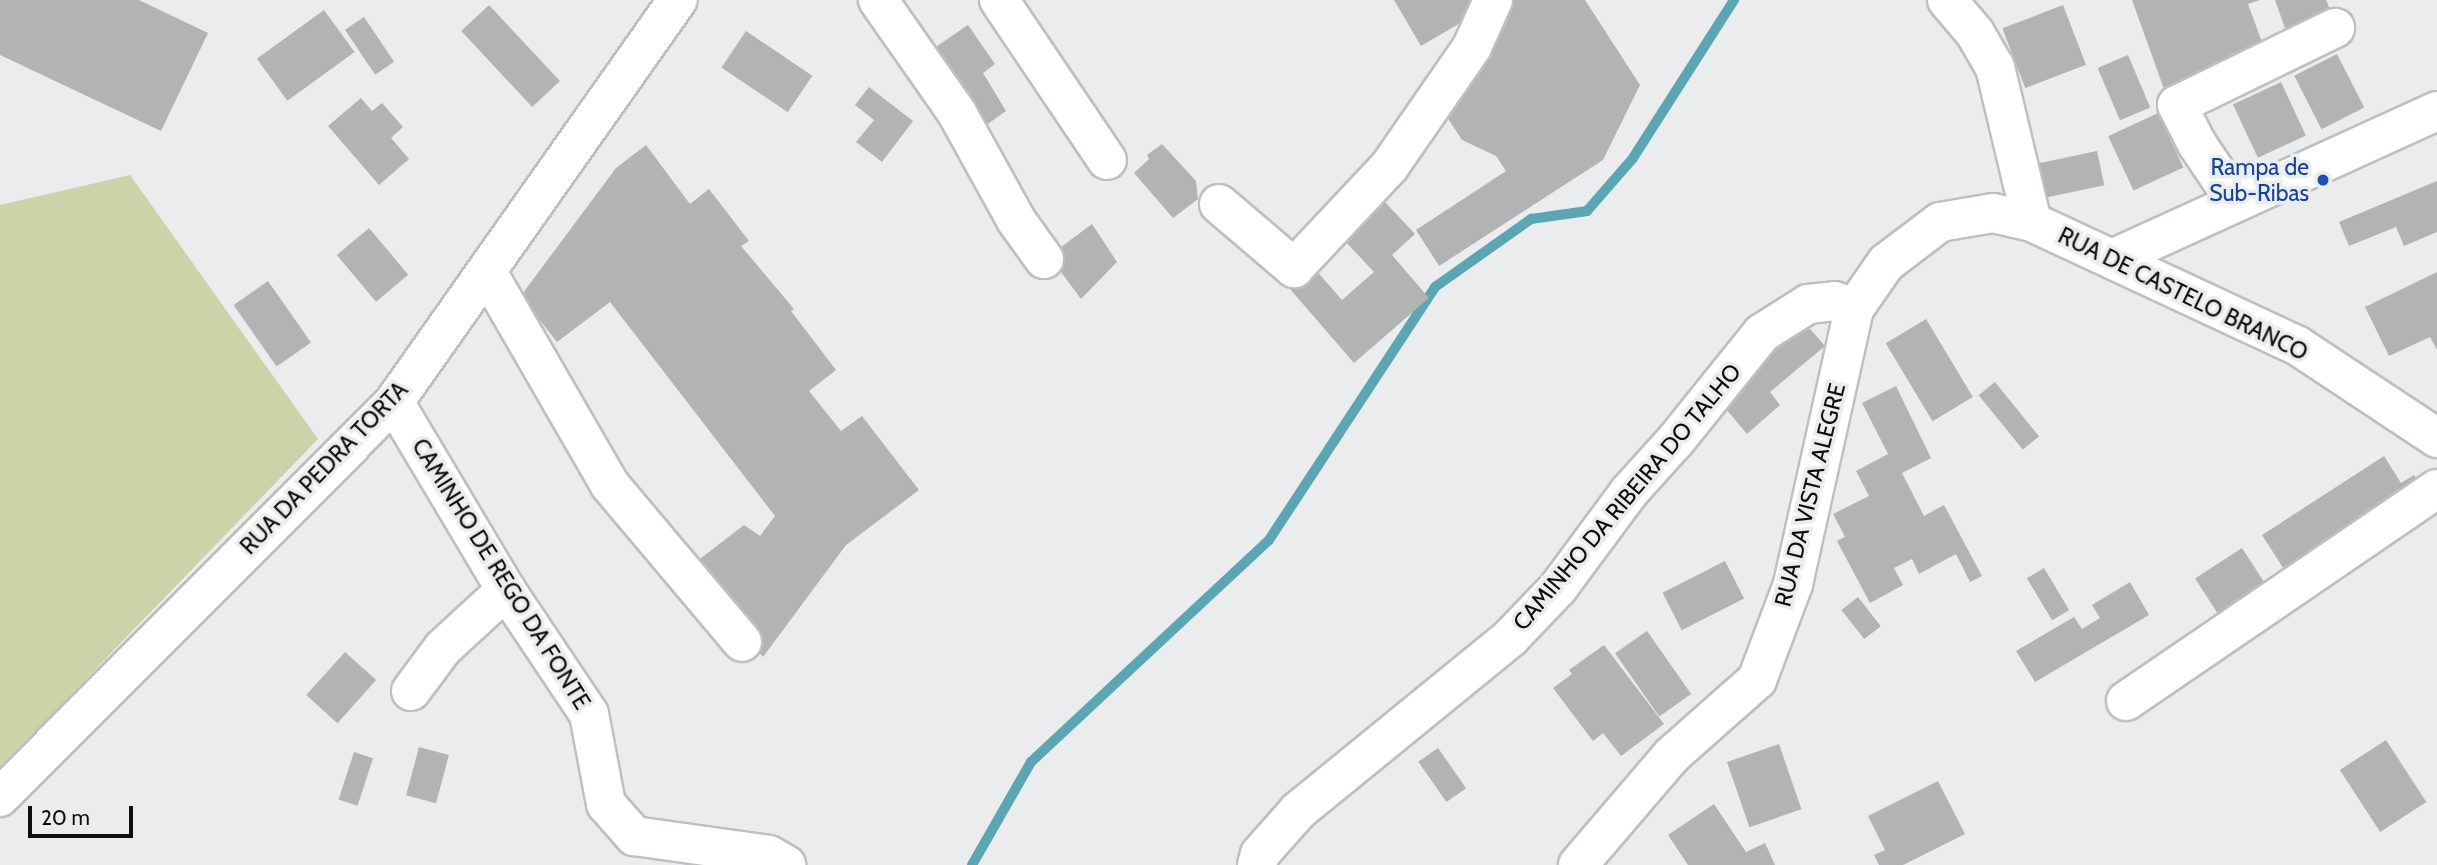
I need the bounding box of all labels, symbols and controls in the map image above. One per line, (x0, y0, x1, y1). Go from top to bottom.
place label: Rampa de Sub-Ribas (2209, 153, 2309, 207)
marker: Rampa de Sub-Ribas (2315, 172, 2331, 188)
street label: RUA DE CASTELO BRANCO (2054, 221, 2312, 367)
street label: CAMINHO DA RIBEIRA DO TALHO (1507, 358, 1747, 636)
street label: RUA DA PEDRA TORTA (234, 376, 414, 560)
street label: RUA DA VISTA ALEGRE (1769, 380, 1851, 610)
street label: CAMINHO DE REGO DA FONTE (406, 434, 596, 714)
scale bar (32, 792, 136, 836)
text: 20 m (41, 805, 90, 830)

